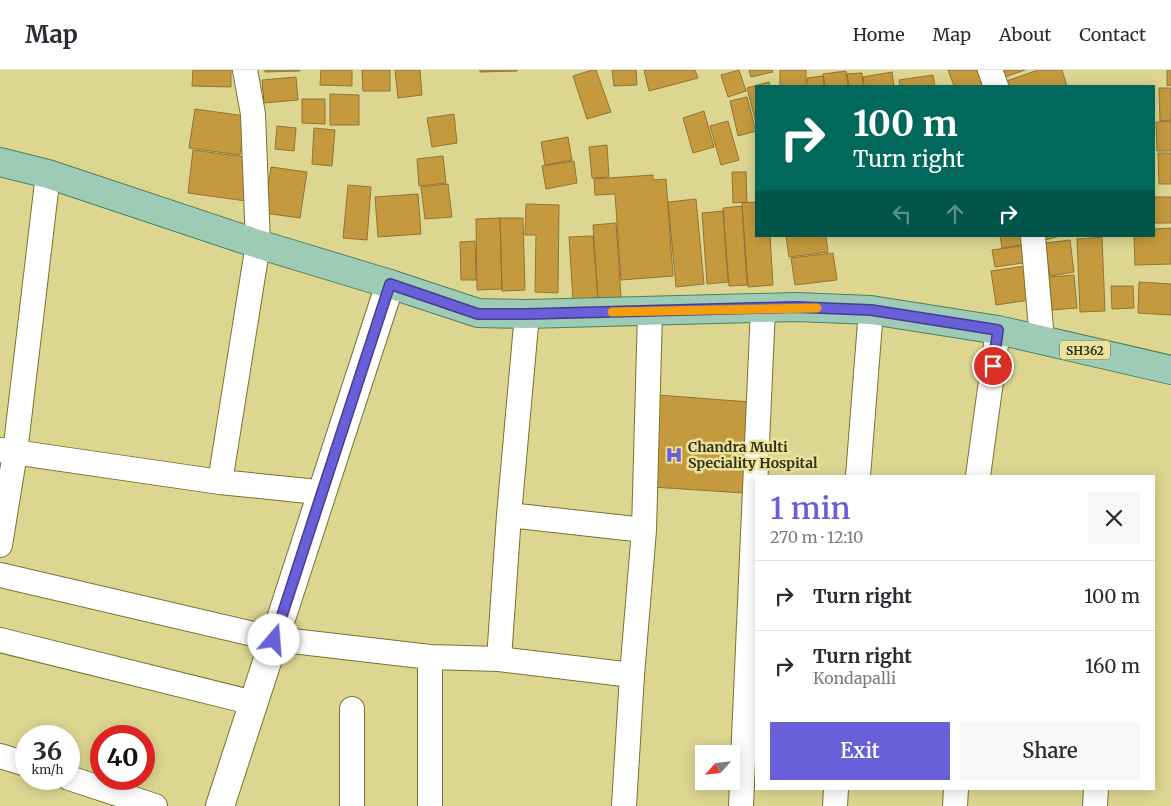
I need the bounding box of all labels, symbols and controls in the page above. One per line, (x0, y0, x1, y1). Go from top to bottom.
text: Map (25, 19, 78, 50)
text: Home (853, 23, 905, 46)
text: Map (933, 23, 971, 46)
text: About (999, 23, 1051, 46)
text: Contact (1079, 23, 1146, 46)
text: 100 m (853, 102, 958, 146)
icon: right (770, 105, 835, 170)
text: Turn right (853, 145, 964, 173)
icon: left (888, 200, 916, 228)
icon: ahead (941, 200, 969, 228)
icon: right (994, 200, 1022, 228)
road number: SH362 (1060, 340, 1110, 360)
pin (972, 345, 1014, 387)
icon: arrive (979, 352, 1007, 380)
place label: Chandra Multi Speciality Hospital (688, 438, 818, 472)
hospital icon: Chandra Multi Speciality Hospital (664, 445, 684, 465)
text: 1 min (770, 489, 851, 527)
button: close (1088, 492, 1140, 544)
text: 270 m · 12:10 (770, 527, 863, 547)
icon: right (770, 582, 798, 610)
text: Turn right (813, 584, 912, 608)
text: 100 m (1084, 584, 1140, 608)
position arrow (247, 613, 299, 665)
text: Turn right (813, 644, 912, 668)
icon: right (770, 652, 798, 680)
text: 160 m (1085, 654, 1140, 678)
text: Kondapalli (813, 668, 896, 688)
button: Exit (770, 722, 950, 780)
button: Share (960, 722, 1140, 780)
speed limit sign: 40 (90, 725, 155, 790)
text: 36 (33, 735, 62, 767)
north arrow (695, 745, 740, 790)
map controls (695, 745, 740, 790)
text: km/h (32, 762, 63, 777)

